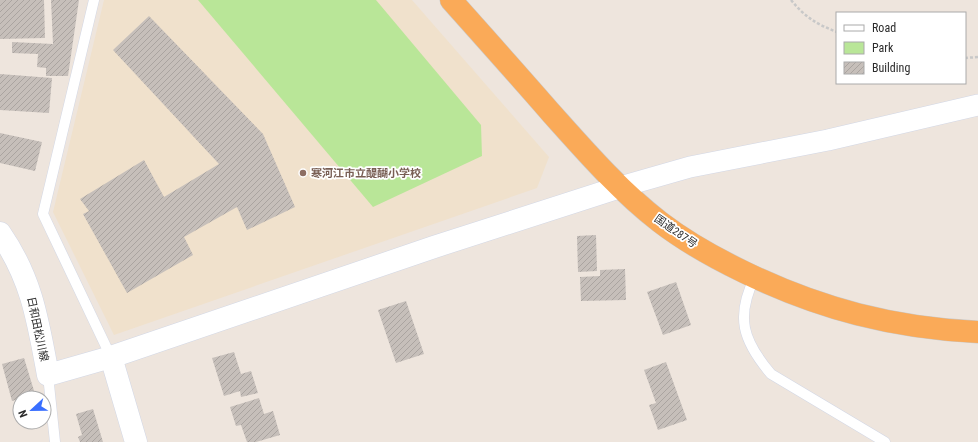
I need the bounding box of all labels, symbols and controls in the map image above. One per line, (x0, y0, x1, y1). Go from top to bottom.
legend (836, 12, 966, 84)
text: Road (872, 21, 896, 35)
text: Park (872, 41, 894, 55)
text: Building (872, 61, 910, 75)
place label: 寒河江市立醍醐小学校 (311, 167, 421, 180)
marker: 寒河江市立醍醐小学校 (298, 168, 308, 178)
street label: 国道287号 (652, 212, 700, 251)
street label: 日和田松川線 (24, 295, 51, 363)
north arrow (12, 390, 52, 430)
text: N (16, 408, 30, 419)

